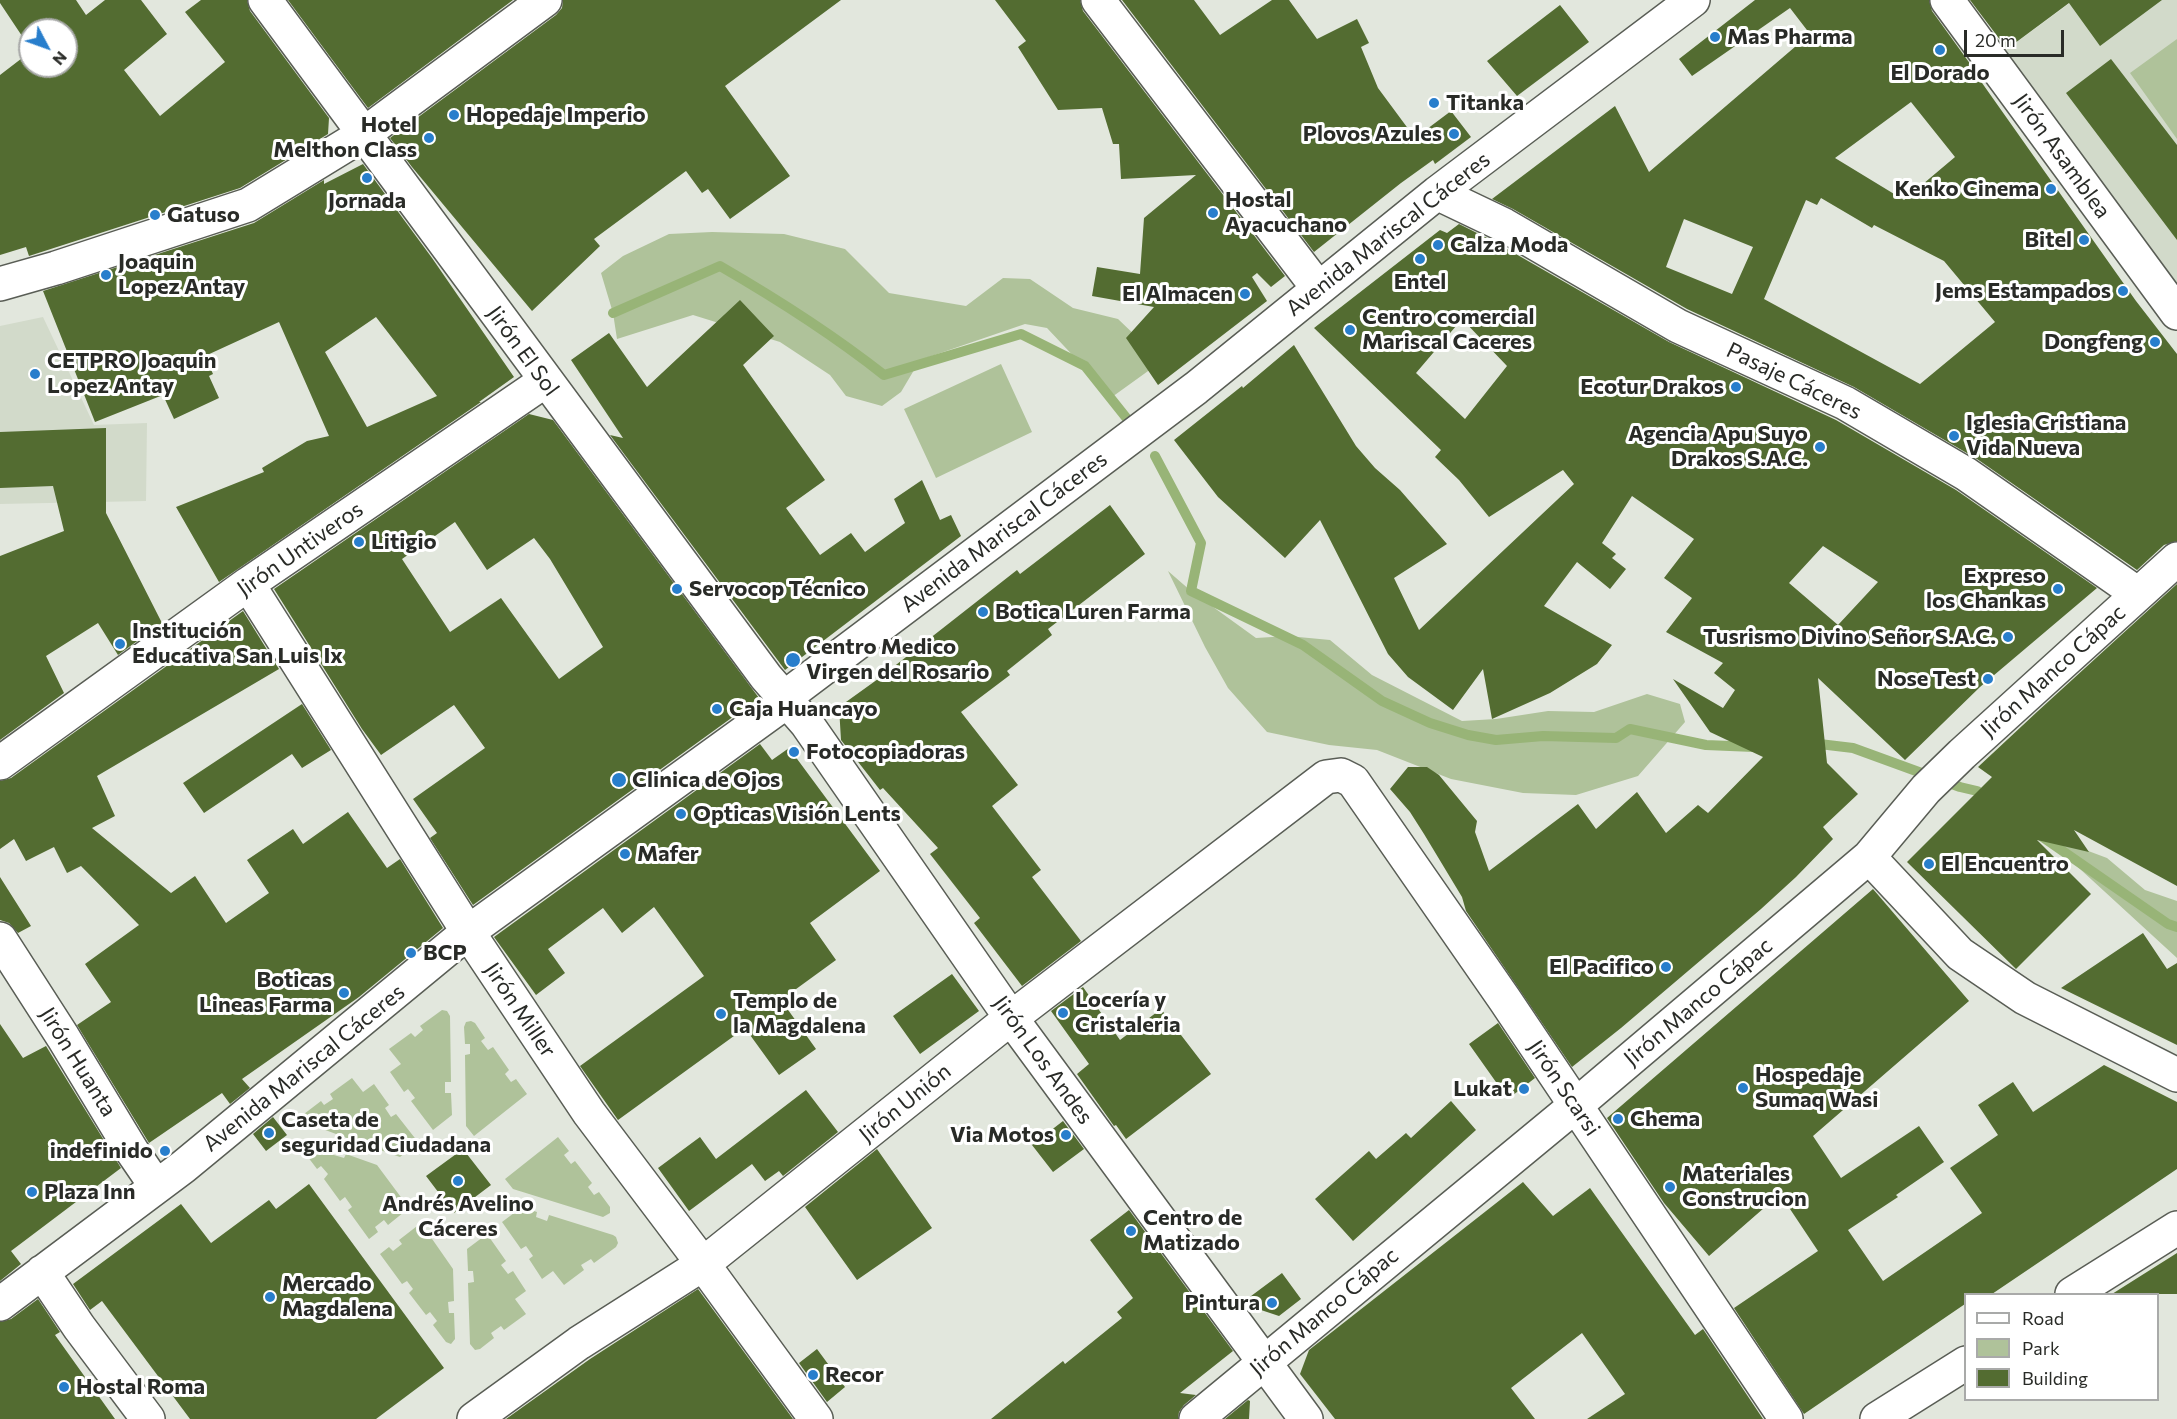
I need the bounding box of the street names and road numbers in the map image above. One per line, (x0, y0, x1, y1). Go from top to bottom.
street label: Jirón Asamblea (2008, 88, 2116, 224)
street label: Avenida Mariscal Cáceres (1281, 146, 1495, 322)
street label: Jirón El Sol (481, 301, 565, 401)
street label: Pasaje Cáceres (1722, 337, 1866, 425)
street label: Avenida Mariscal Cáceres (896, 446, 1112, 618)
street label: Jirón Untiveros (232, 496, 368, 602)
street label: Jirón Manco Cápac (1975, 599, 2131, 743)
street label: Jirón Manco Cápac (1618, 932, 1778, 1072)
street label: Jirón Miller (479, 958, 561, 1062)
street label: Avenida Mariscal Cáceres (198, 979, 410, 1157)
street label: Jirón Los Andes (988, 991, 1098, 1129)
street label: Jirón Huanta (34, 1002, 122, 1122)
street label: Jirón Scarsi (1522, 1035, 1606, 1141)
street label: Jirón Unión (854, 1058, 956, 1148)
street label: Jirón Manco Cápac (1244, 1242, 1404, 1382)

